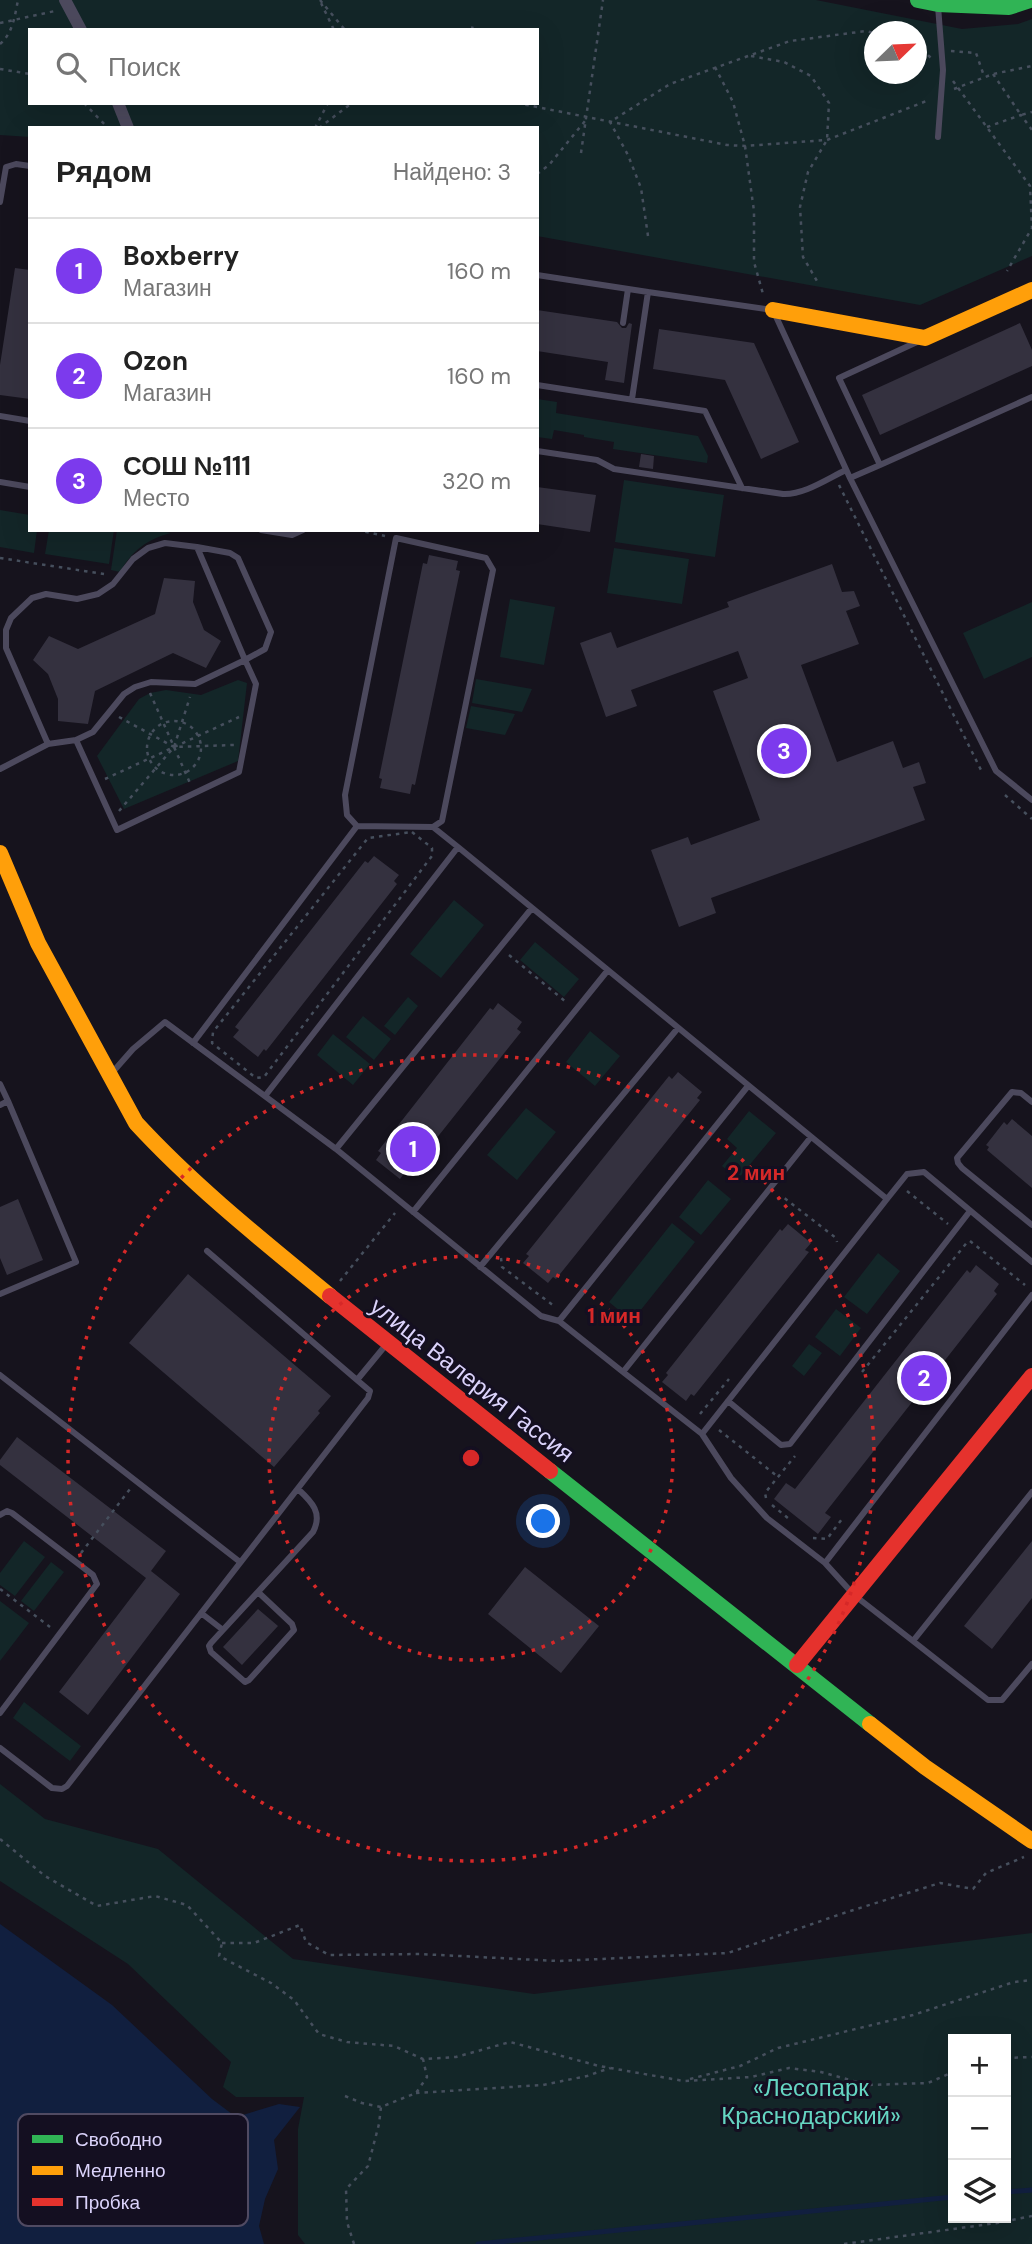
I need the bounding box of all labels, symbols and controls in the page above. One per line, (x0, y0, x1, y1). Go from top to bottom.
north arrow (864, 21, 927, 84)
search box (28, 28, 539, 105)
icon: search (52, 48, 90, 86)
text: Поиск (108, 50, 180, 84)
text: Рядом (56, 152, 152, 191)
text: Найдено: 3 (393, 157, 511, 187)
text: Boxberry (123, 239, 239, 273)
text: 1 (75, 256, 83, 286)
text: 160 m (447, 256, 511, 286)
text: Магазин (123, 273, 212, 303)
text: Ozon (123, 344, 188, 378)
text: 2 (72, 361, 86, 391)
text: 160 m (447, 361, 511, 391)
text: Магазин (123, 378, 212, 408)
text: СОШ №111 (123, 449, 251, 483)
text: 3 (72, 466, 86, 496)
text: 320 m (442, 466, 511, 496)
text: Место (123, 483, 190, 513)
pin: 3 (761, 725, 807, 777)
pin: 1 (390, 1123, 436, 1175)
text: 2 мин (727, 1159, 785, 1187)
street label: улица Валерия Гассия (364, 1290, 581, 1469)
text: 1 мин (587, 1302, 641, 1330)
pin: 2 (901, 1352, 947, 1404)
centre of rings (459, 1446, 483, 1470)
your location (526, 1504, 560, 1538)
map controls (948, 2034, 1011, 2223)
button: + (948, 2034, 1011, 2097)
park label: «Лесопарк Краснодарский» (721, 2072, 901, 2131)
button: − (948, 2097, 1011, 2160)
legend (18, 2114, 248, 2226)
text: Свободно (75, 2127, 162, 2152)
text: Медленно (75, 2158, 165, 2183)
button: layers (948, 2160, 1011, 2223)
text: Пробка (75, 2190, 140, 2215)

